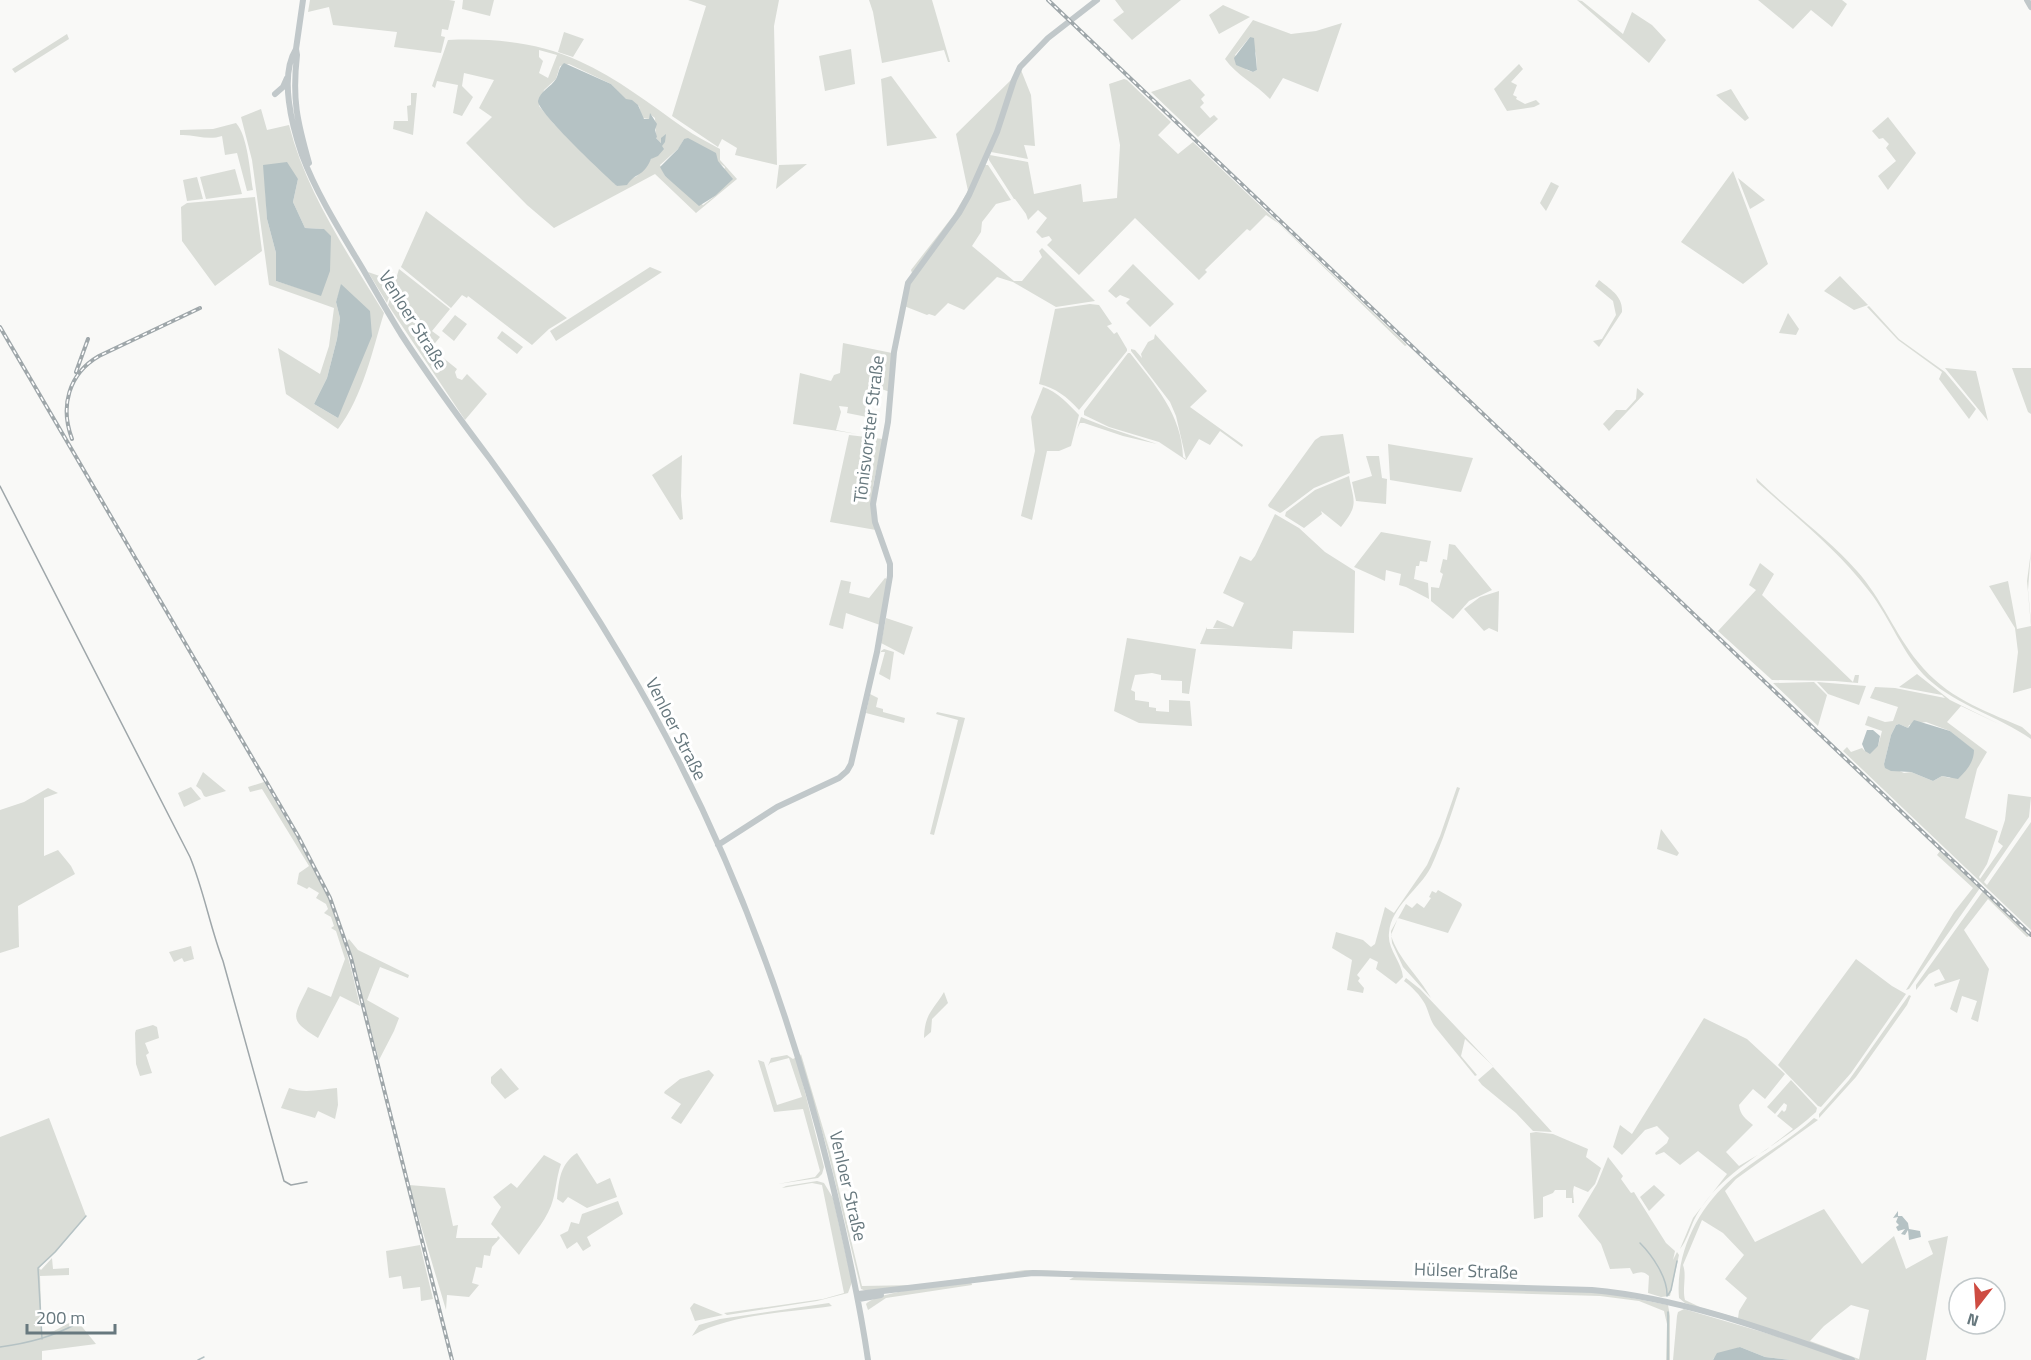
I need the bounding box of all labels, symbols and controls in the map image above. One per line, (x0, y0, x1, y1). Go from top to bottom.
street label: Venloer Straße (372, 265, 455, 374)
street label: Tönisvorster Straße (846, 354, 891, 504)
street label: Venloer Straße (639, 673, 714, 785)
street label: Venloer Straße (823, 1128, 874, 1244)
street label: Hülser Straße (1414, 1255, 1519, 1286)
north arrow (1947, 1276, 2007, 1336)
scale bar (27, 1297, 116, 1335)
text: 200 m (36, 1304, 85, 1331)
text: N (1964, 1307, 1981, 1333)

